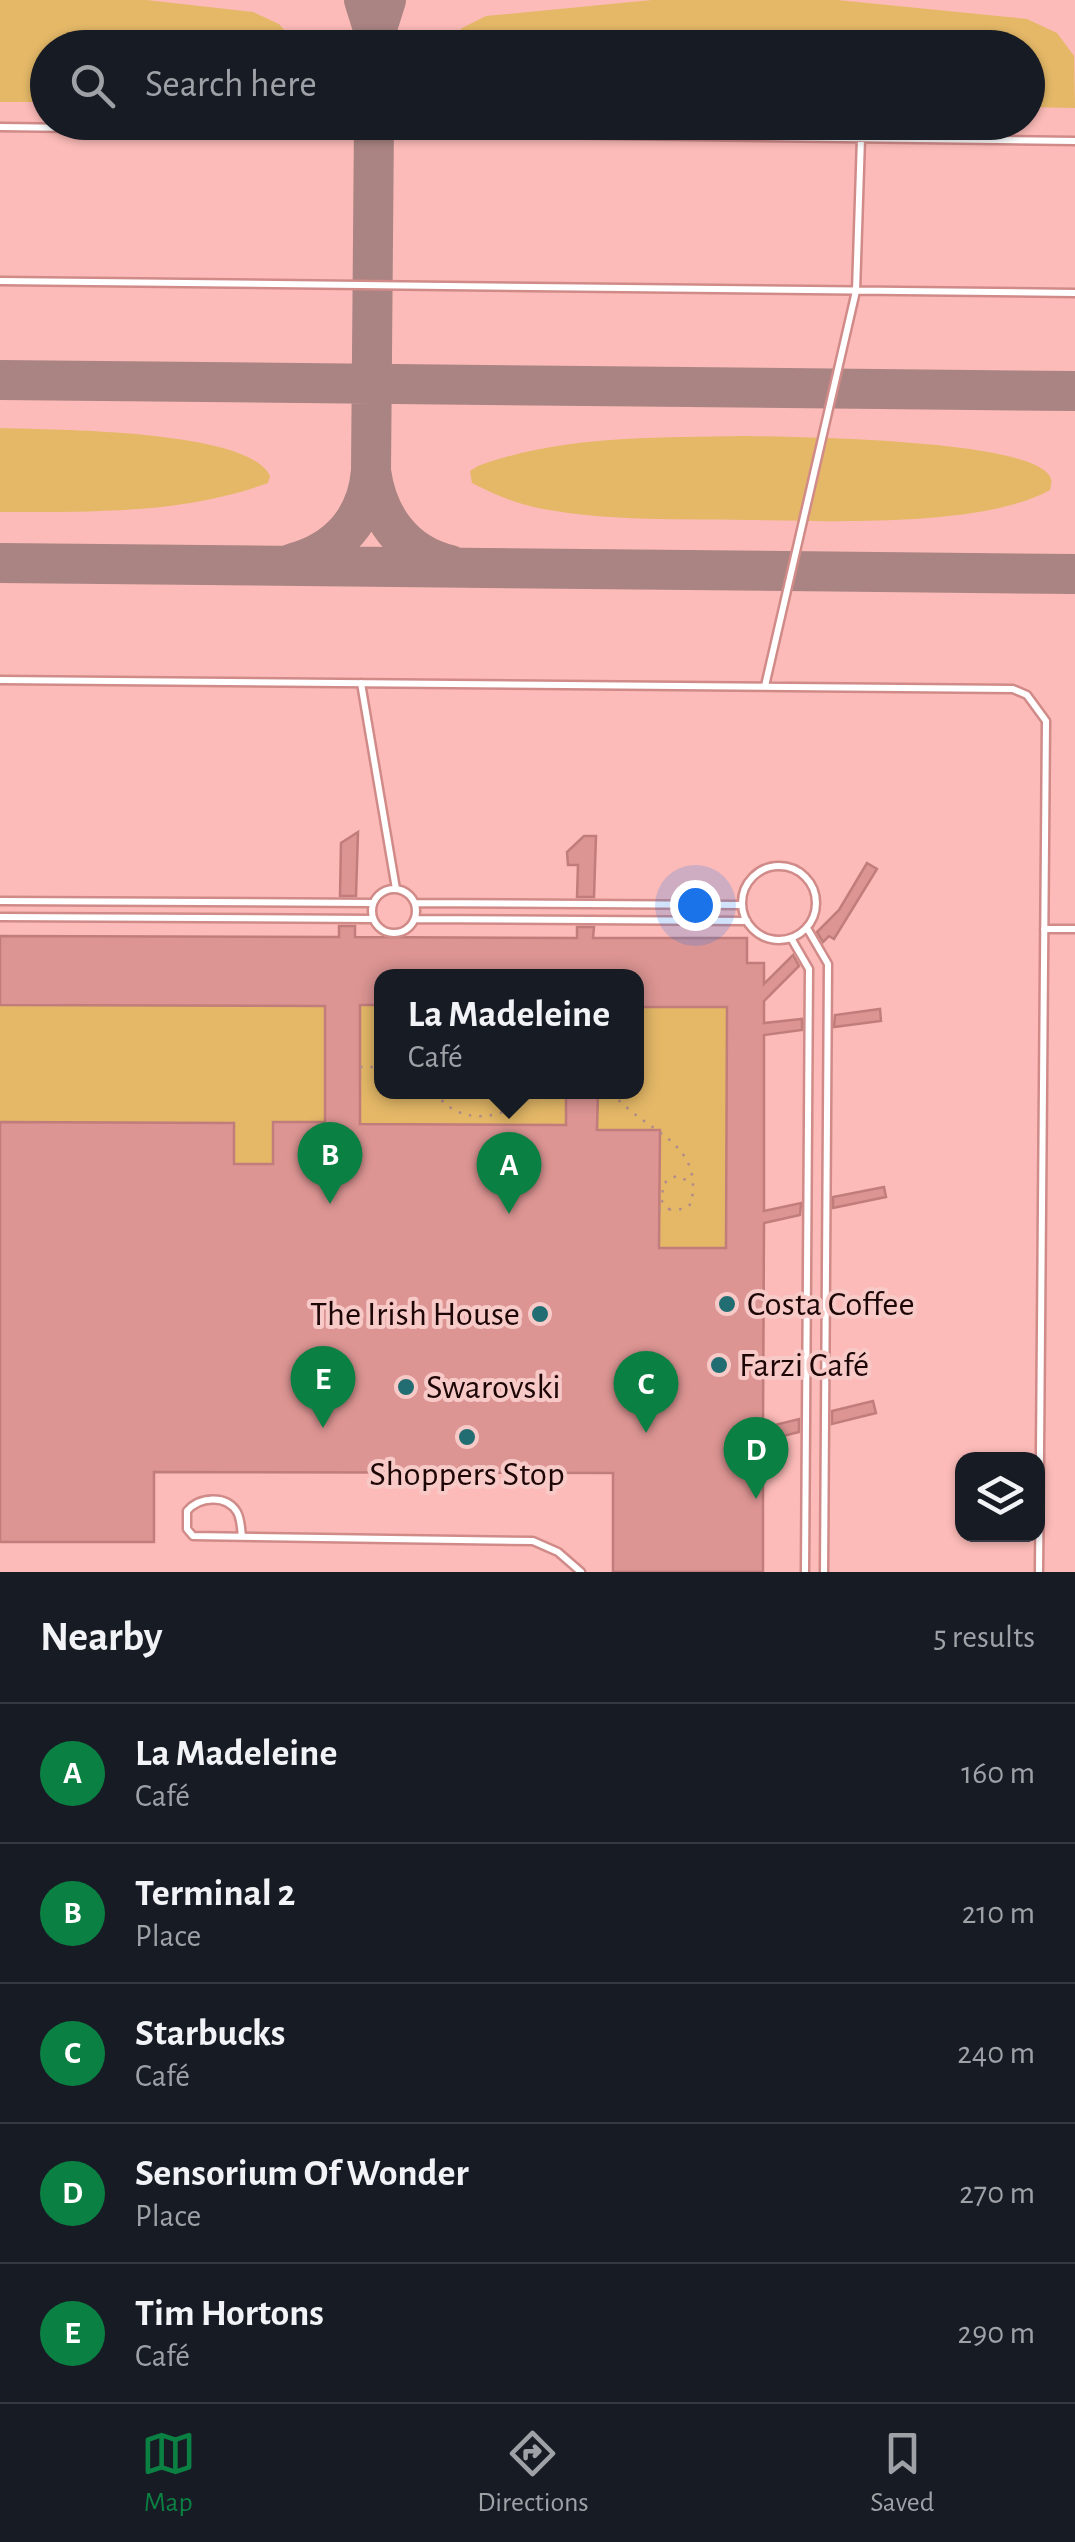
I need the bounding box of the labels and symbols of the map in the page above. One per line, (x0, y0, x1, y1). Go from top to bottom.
your location (670, 880, 721, 931)
pin: B (298, 1122, 362, 1204)
pin: A (476, 1132, 542, 1214)
place label: Costa Coffee (747, 1287, 915, 1322)
marker: Costa Coffee (716, 1293, 738, 1315)
place label: The Irish House (310, 1297, 520, 1332)
marker: The Irish House (529, 1303, 551, 1325)
pin: E (290, 1346, 356, 1428)
place label: Farzi Café (739, 1348, 869, 1383)
pin: C (614, 1350, 678, 1433)
marker: Farzi Café (708, 1354, 730, 1376)
place label: Swarovski (426, 1370, 561, 1405)
marker: Swarovski (395, 1376, 417, 1398)
pin: D (724, 1416, 788, 1499)
marker: Shoppers Stop (456, 1426, 478, 1448)
place label: Shoppers Stop (369, 1457, 565, 1492)

